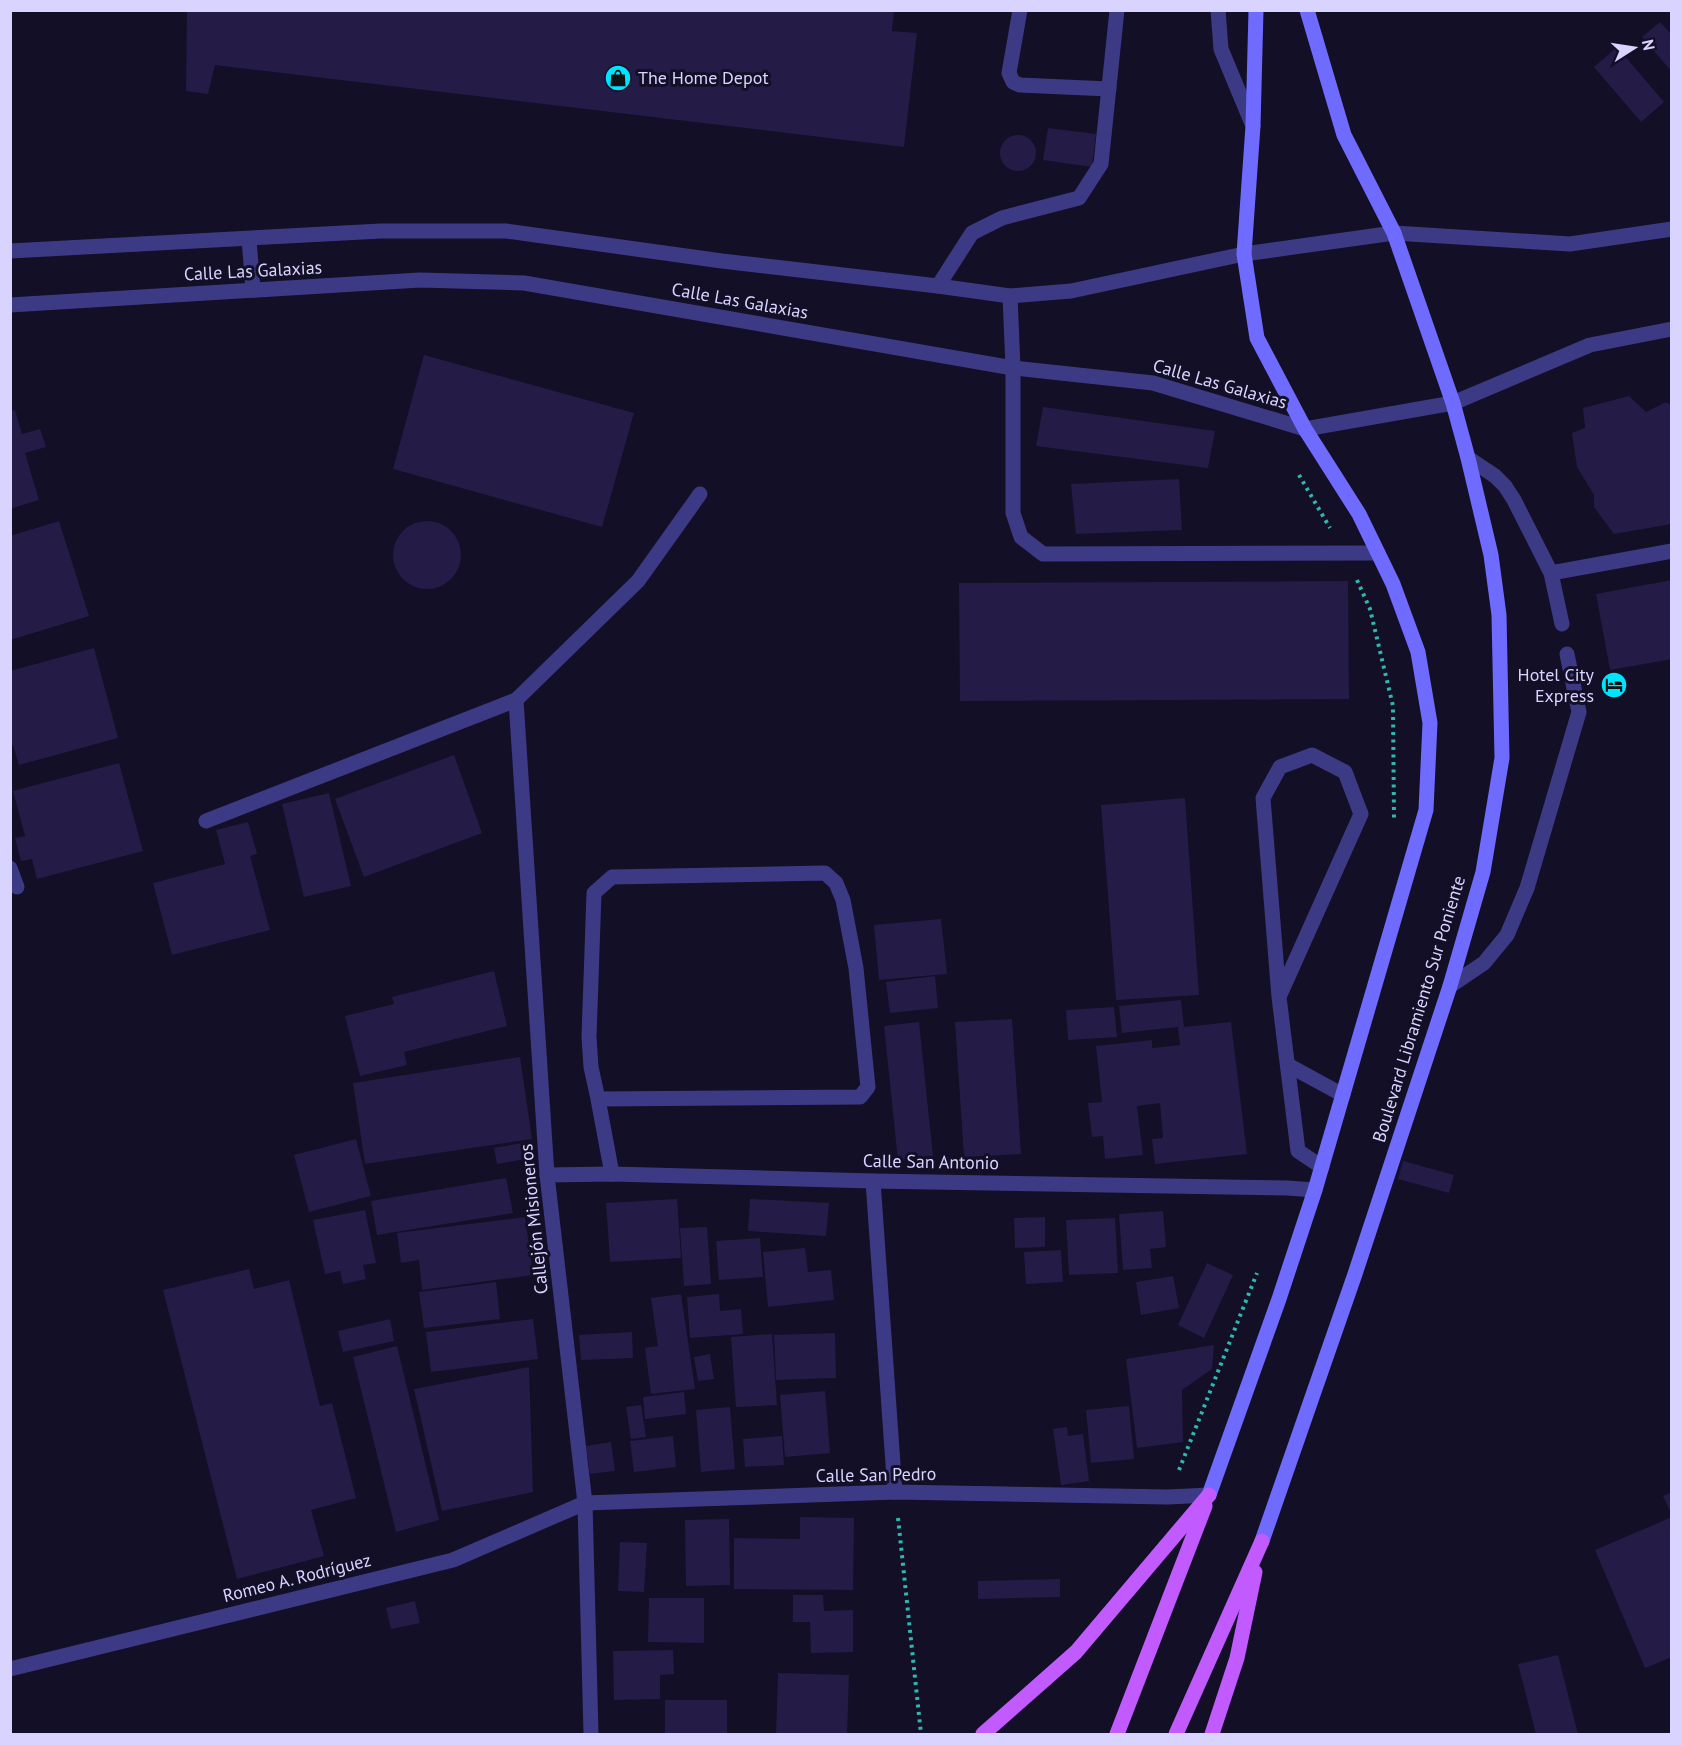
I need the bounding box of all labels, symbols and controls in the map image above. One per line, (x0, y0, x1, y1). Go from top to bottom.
north arrow (1604, 18, 1664, 78)
text: N (1638, 38, 1660, 52)
shop icon: The Home Depot (603, 63, 633, 93)
place label: The Home Depot (638, 66, 769, 89)
street label: Calle Las Galaxias (183, 255, 323, 286)
street label: Calle Las Galaxias (670, 277, 810, 324)
street label: Calle Las Galaxias (1150, 353, 1290, 414)
place label: Hotel City Express (1518, 663, 1595, 707)
hotel icon: Hotel City Express (1599, 670, 1629, 700)
street label: Boulevard Libramiento Sur Poniente (1367, 873, 1470, 1145)
street label: Callejón Misioneros (514, 1143, 553, 1295)
street label: Calle San Antonio (863, 1149, 999, 1174)
street label: Calle San Pedro (816, 1462, 936, 1487)
street label: Romeo A. Rodríguez (221, 1548, 373, 1607)

